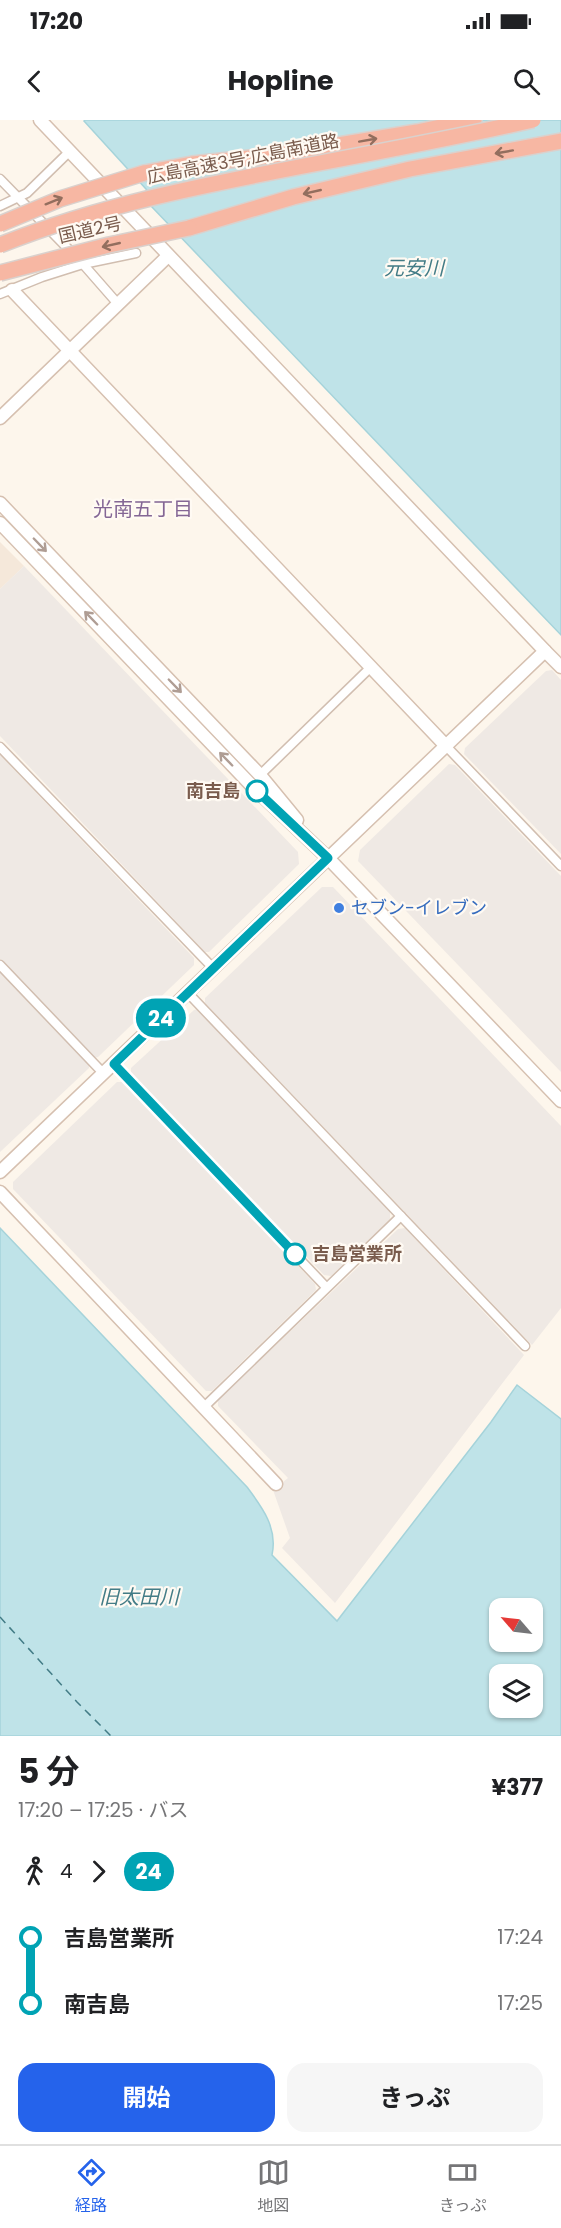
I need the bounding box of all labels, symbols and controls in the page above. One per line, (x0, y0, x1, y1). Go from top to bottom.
text: 17:20 (30, 6, 83, 37)
text: Hopline (227, 62, 334, 99)
icon: back (18, 65, 51, 98)
icon: search (510, 65, 543, 98)
street label: 広島高速3号;広島南道路 (145, 128, 341, 189)
one-way arrow (358, 135, 378, 146)
one-way arrow (494, 147, 514, 158)
one-way arrow (303, 187, 322, 199)
one-way arrow (44, 195, 63, 206)
street label: 国道2号 (56, 210, 124, 249)
one-way arrow (102, 240, 121, 251)
water label: 元安川 (384, 254, 446, 282)
district label: 光南五丁目 (93, 495, 193, 523)
one-way arrow (33, 538, 48, 553)
one-way arrow (83, 610, 98, 625)
one-way arrow (168, 679, 182, 694)
one-way arrow (218, 751, 233, 766)
place label: 南吉島 (186, 778, 240, 803)
marker: 南吉島 (246, 780, 268, 802)
place label: セブン-イレブン (351, 895, 487, 920)
marker: セブン-イレブン (332, 901, 346, 915)
line badge: 24 (134, 998, 188, 1038)
text: 24 (148, 1004, 174, 1033)
place label: 吉島営業所 (312, 1241, 402, 1266)
marker: 吉島営業所 (284, 1243, 306, 1265)
water label: 旧太田川 (99, 1583, 181, 1611)
north arrow (489, 1598, 543, 1652)
map controls (489, 1598, 543, 1718)
button: layers (489, 1664, 543, 1718)
text: 5 分 (18, 1748, 79, 1795)
text: ¥377 (491, 1772, 543, 1803)
text: 17:20 – 17:25 · バス (18, 1796, 188, 1824)
icon: walk (18, 1855, 51, 1888)
icon: forward (82, 1855, 115, 1888)
text: 4 (60, 1857, 73, 1885)
text: 24 (136, 1857, 162, 1886)
text: 吉島営業所 (64, 1923, 174, 1954)
text: 17:24 (497, 1923, 543, 1951)
text: 南吉島 (64, 1989, 130, 2020)
text: 17:25 (497, 1989, 543, 2017)
button: 開始 (18, 2063, 275, 2132)
button: きっぷ (287, 2063, 543, 2132)
tab: 経路 (75, 2156, 108, 2218)
tab: 地図 (257, 2156, 290, 2218)
tab: きっぷ (439, 2156, 486, 2218)

